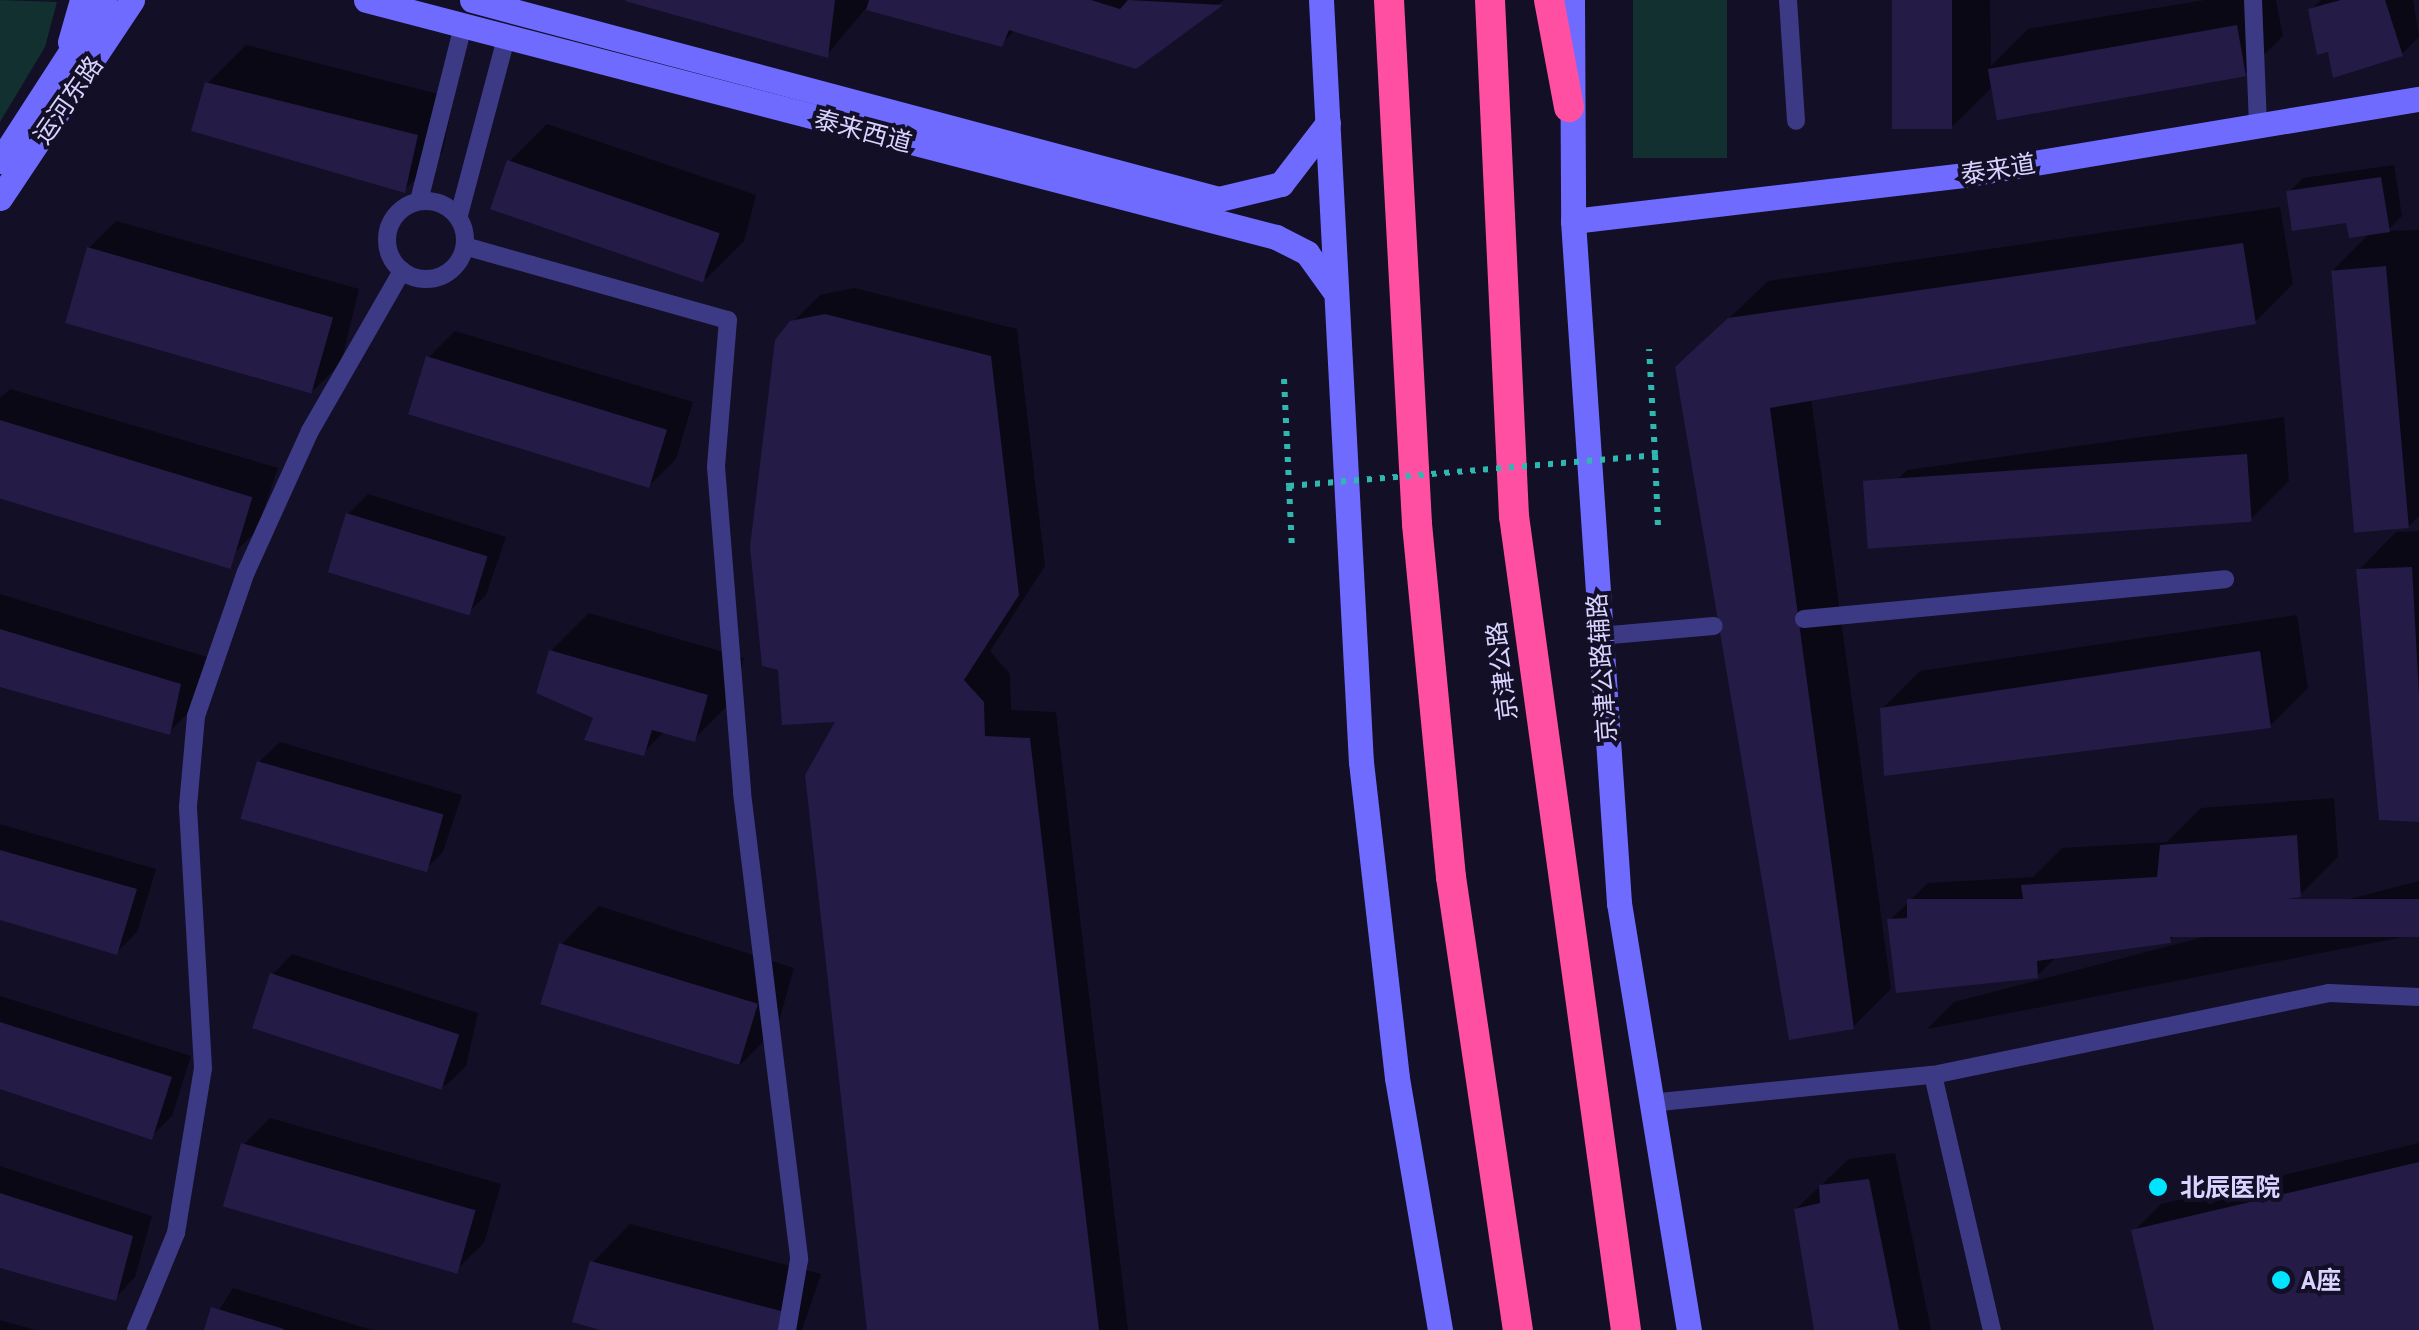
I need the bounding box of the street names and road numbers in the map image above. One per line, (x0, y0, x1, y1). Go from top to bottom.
street label: 运河东路 (27, 50, 109, 150)
street label: 泰来西道 (811, 104, 915, 158)
street label: 泰来道 (1959, 148, 2037, 190)
street label: 京津公路辅路 (1582, 592, 1622, 744)
street label: 京津公路 (1481, 620, 1523, 722)

